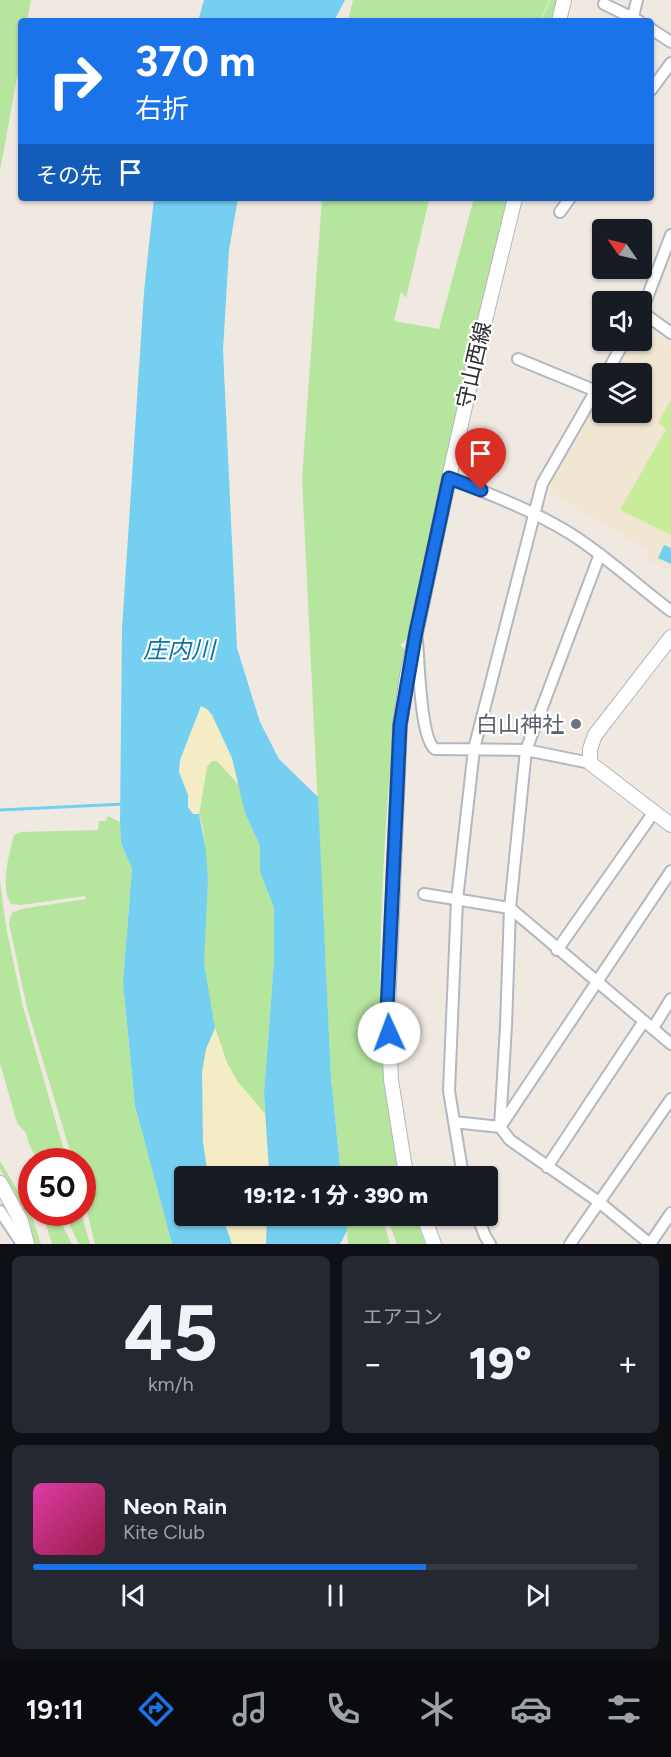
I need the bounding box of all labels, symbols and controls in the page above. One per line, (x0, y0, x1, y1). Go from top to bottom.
text: 370 m (135, 36, 256, 87)
icon: right (36, 42, 114, 120)
text: 右折 (135, 92, 189, 125)
icon: arrive (114, 156, 147, 189)
text: その先 (36, 162, 102, 189)
north arrow (592, 219, 652, 279)
map controls (592, 219, 652, 423)
button: sound (592, 291, 652, 351)
street label: 守山西線 (451, 319, 497, 411)
button: layers (592, 363, 652, 423)
pin (455, 428, 506, 490)
icon: arrive (464, 437, 497, 470)
water label: 庄内川 (143, 635, 218, 664)
place label: 白山神社 (476, 711, 564, 738)
marker: 白山神社 (569, 717, 583, 731)
position arrow (357, 1001, 421, 1065)
speed limit sign: 50 (18, 1148, 96, 1226)
text: 19:12 · 1 分 · 390 m (244, 1182, 428, 1209)
text: 45 (123, 1286, 218, 1380)
text: エアコン (363, 1305, 443, 1329)
text: 19° (469, 1336, 532, 1390)
text: − (363, 1344, 383, 1383)
text: + (617, 1344, 638, 1383)
text: km/h (148, 1372, 194, 1396)
text: Neon Rain (123, 1493, 227, 1520)
text: Kite Club (123, 1520, 205, 1544)
icon: previous (117, 1579, 150, 1612)
icon: pause (319, 1579, 352, 1612)
icon: next (521, 1579, 554, 1612)
icon: directions (135, 1688, 177, 1730)
icon: music (229, 1688, 271, 1730)
icon: phone (322, 1688, 364, 1730)
icon: climate (416, 1688, 458, 1730)
icon: car (510, 1688, 552, 1730)
icon: filters (603, 1688, 645, 1730)
text: 19:11 (26, 1693, 84, 1726)

